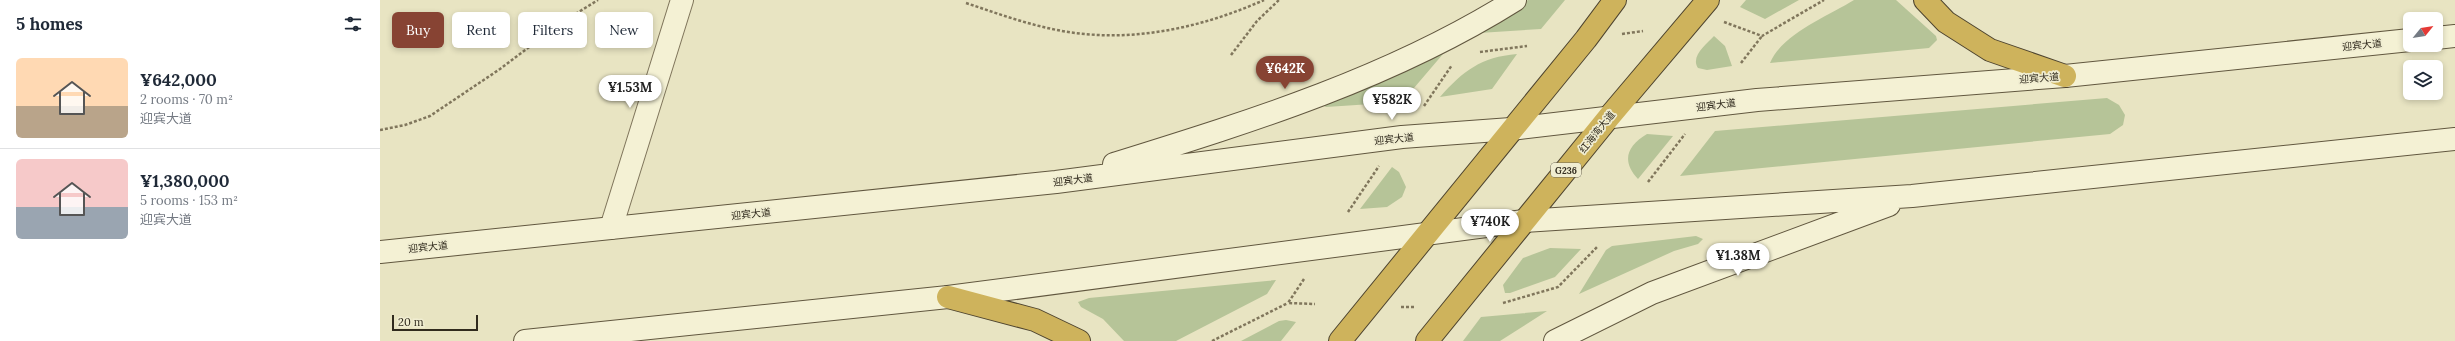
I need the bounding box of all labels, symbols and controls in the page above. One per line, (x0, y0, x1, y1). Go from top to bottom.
chip: Buy (392, 12, 444, 48)
chip: Rent (452, 12, 510, 48)
chip: Filters (518, 12, 587, 48)
chip: New (595, 12, 653, 48)
north arrow (2403, 12, 2443, 52)
map controls (2403, 12, 2443, 100)
text: 5 homes (16, 13, 83, 35)
icon: filters (342, 13, 364, 35)
street label: 迎宾大道 (2341, 36, 2383, 54)
pin: ¥642K (1257, 56, 1313, 90)
text: ¥642K (1265, 60, 1305, 77)
button: layers (2403, 60, 2443, 100)
text: ¥642,000 (140, 69, 217, 91)
street label: 迎宾大道 (2019, 70, 2059, 86)
icon: home (48, 74, 96, 122)
pin: ¥1.53M (597, 75, 663, 109)
text: ¥1.53M (608, 79, 652, 96)
pin: ¥582K (1364, 87, 1420, 121)
text: 2 rooms · 70 m² (140, 91, 233, 108)
text: ¥582K (1372, 91, 1412, 108)
street label: 迎宾大道 (1695, 96, 1737, 114)
street label: 红海湾大道 (1576, 108, 1618, 156)
text: 迎宾大道 (140, 110, 192, 127)
street label: 迎宾大道 (1373, 130, 1415, 148)
road number: G236 (1551, 163, 1581, 177)
text: ¥1,380,000 (140, 170, 230, 192)
street label: 迎宾大道 (1052, 171, 1094, 189)
icon: home (48, 175, 96, 223)
text: 5 rooms · 153 m² (140, 192, 238, 209)
street label: 迎宾大道 (730, 205, 772, 223)
pin: ¥740K (1462, 209, 1518, 243)
text: 迎宾大道 (140, 211, 192, 228)
text: ¥740K (1470, 213, 1510, 230)
street label: 迎宾大道 (407, 238, 449, 256)
pin: ¥1.38M (1705, 243, 1771, 277)
text: ¥1.38M (1715, 247, 1761, 264)
scale bar (392, 313, 478, 332)
text: 20 m (398, 315, 423, 329)

